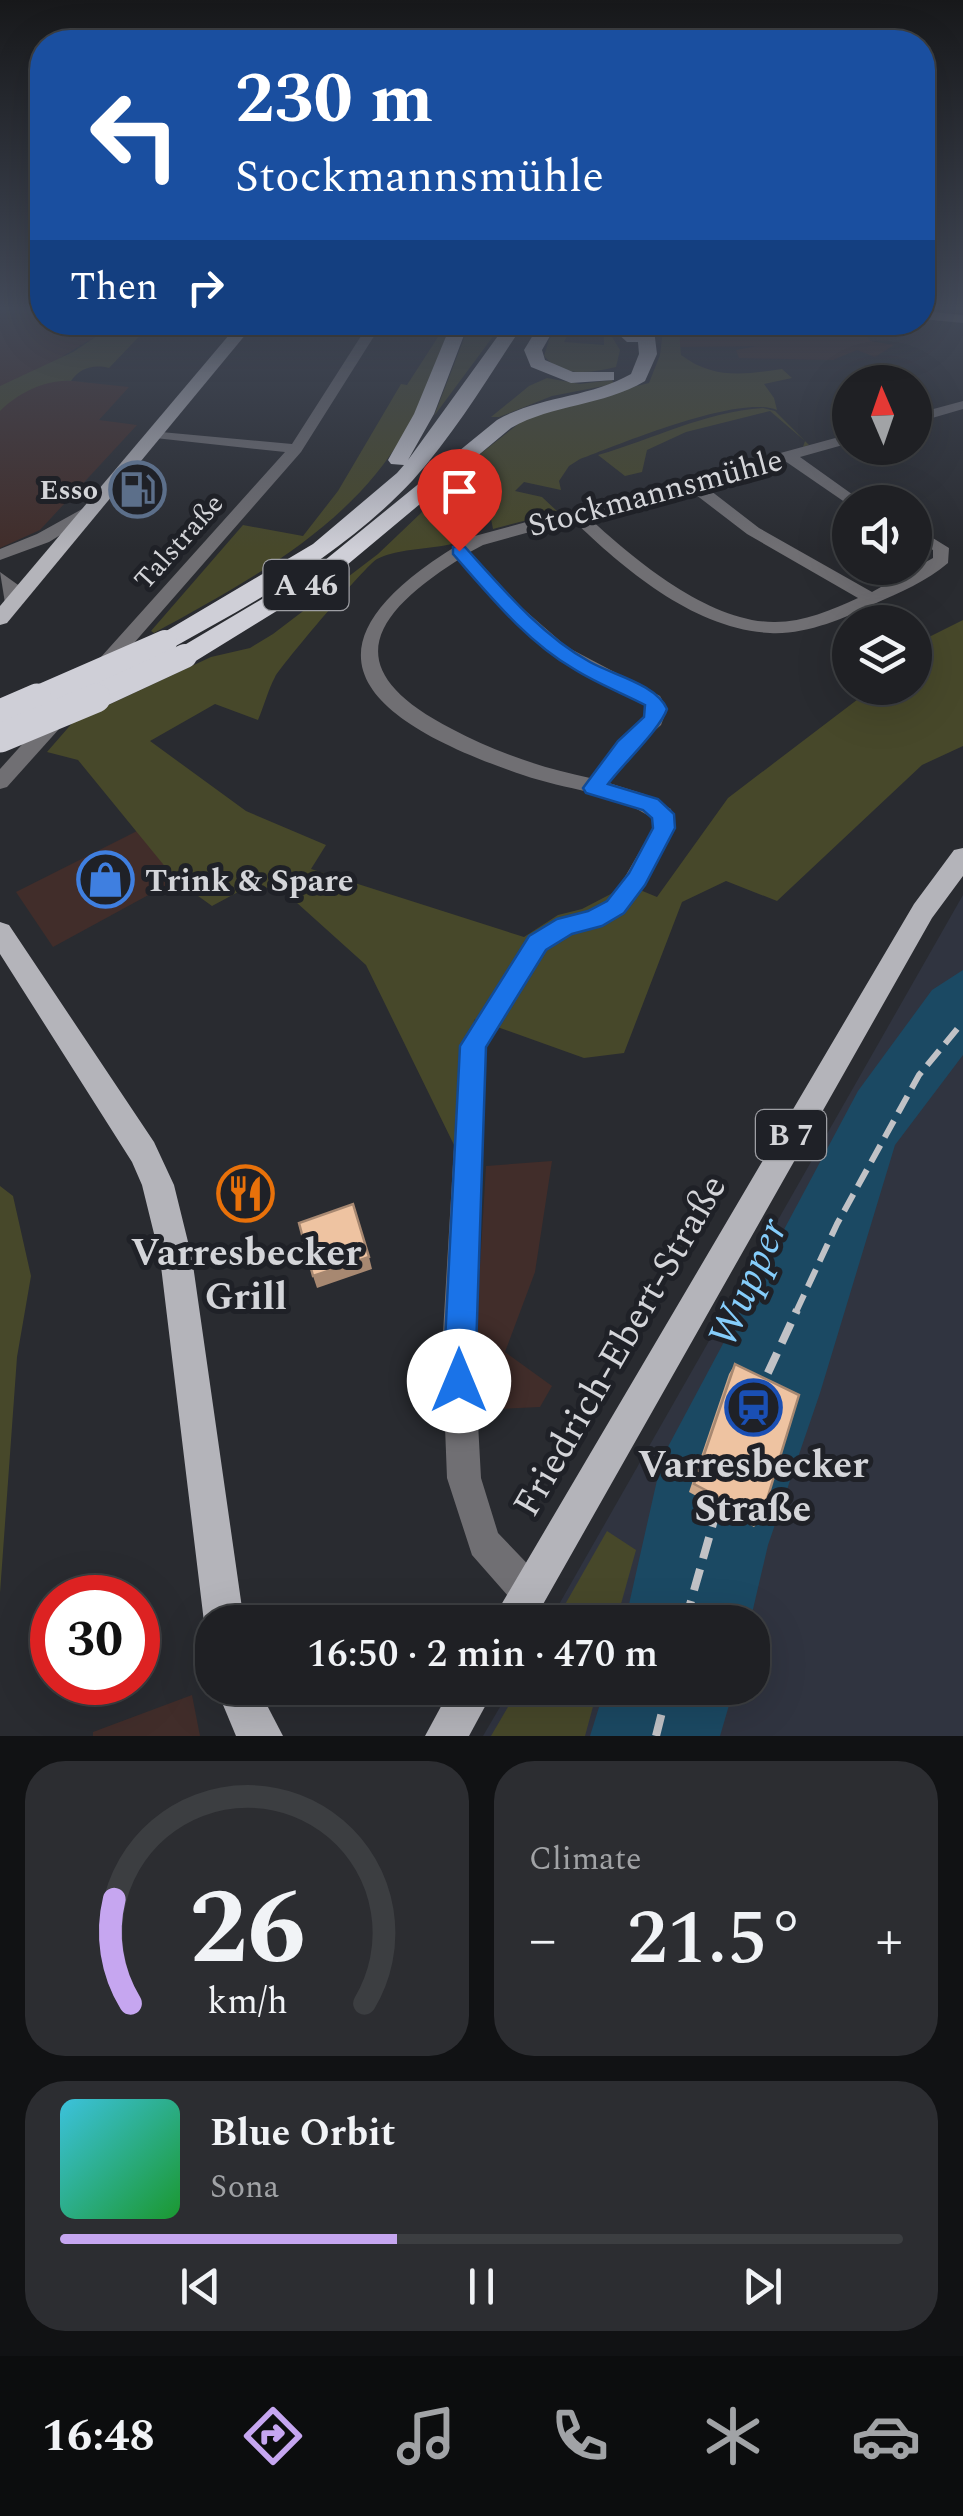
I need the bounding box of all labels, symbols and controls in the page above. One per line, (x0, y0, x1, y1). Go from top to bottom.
text: 230 m (235, 47, 433, 153)
icon: left (70, 70, 200, 200)
text: Stockmannsmühle (235, 143, 604, 212)
text: Then (70, 259, 158, 317)
icon: right (178, 260, 233, 315)
north arrow (832, 365, 932, 465)
map controls (832, 365, 932, 705)
street label: Stockmannsmühle (522, 436, 788, 551)
pin (417, 449, 502, 552)
fuel station icon: Esso (107, 459, 167, 519)
icon: arrive (432, 464, 487, 519)
place label: Esso (39, 469, 98, 512)
street label: Talstraße (124, 484, 234, 600)
button: sound (832, 485, 932, 585)
road number: A 46 (264, 560, 348, 610)
button: layers (832, 605, 932, 705)
shop icon: Trink & Spare (76, 850, 136, 910)
place label: Trink & Spare (145, 857, 354, 906)
road number: B 7 (756, 1110, 826, 1160)
restaurant icon: Varresbecker Grill (216, 1164, 276, 1224)
street label: Friedrich-Ebert-Straße (499, 1164, 743, 1528)
water label: Wupper (692, 1208, 805, 1358)
place label: Varresbecker Grill (131, 1225, 362, 1327)
position arrow (407, 1329, 511, 1433)
station icon: Varresbecker Straße (723, 1377, 783, 1437)
place label: Varresbecker Straße (638, 1437, 869, 1539)
speed limit sign: 30 (30, 1575, 160, 1705)
text: 16:50 · 2 min · 470 m (307, 1626, 658, 1684)
text: Climate (529, 1835, 641, 1884)
text: 26 (189, 1851, 305, 2009)
text: 21.5° (627, 1883, 805, 1997)
text: − (529, 1899, 557, 1982)
text: + (875, 1899, 903, 1982)
text: km/h (207, 1975, 287, 2030)
text: Blue Orbit (210, 2105, 395, 2163)
text: Sona (210, 2163, 279, 2212)
icon: previous (173, 2259, 228, 2314)
icon: pause (454, 2259, 509, 2314)
icon: next (735, 2259, 790, 2314)
icon: directions (238, 2401, 308, 2471)
icon: music (391, 2401, 461, 2471)
icon: phone (545, 2401, 615, 2471)
icon: climate (698, 2401, 768, 2471)
icon: car (851, 2401, 921, 2471)
text: 16:48 (42, 2402, 155, 2471)

